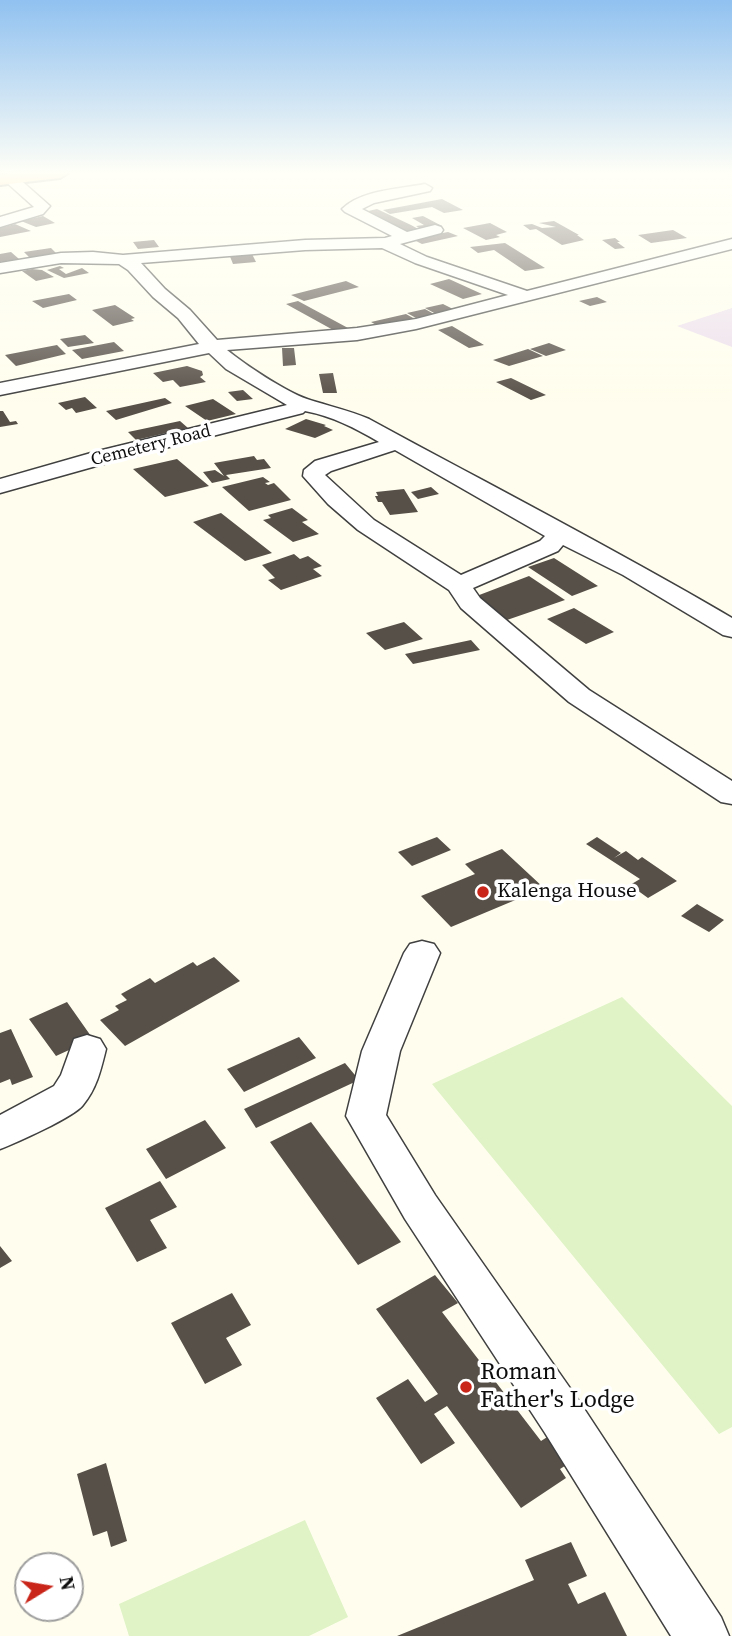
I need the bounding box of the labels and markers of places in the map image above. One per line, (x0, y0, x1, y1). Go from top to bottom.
place label: Kalenga House (497, 879, 637, 905)
marker: Kalenga House (475, 884, 491, 900)
place label: Roman Father's Lodge (480, 1359, 635, 1415)
marker: Roman Father's Lodge (458, 1379, 474, 1395)

